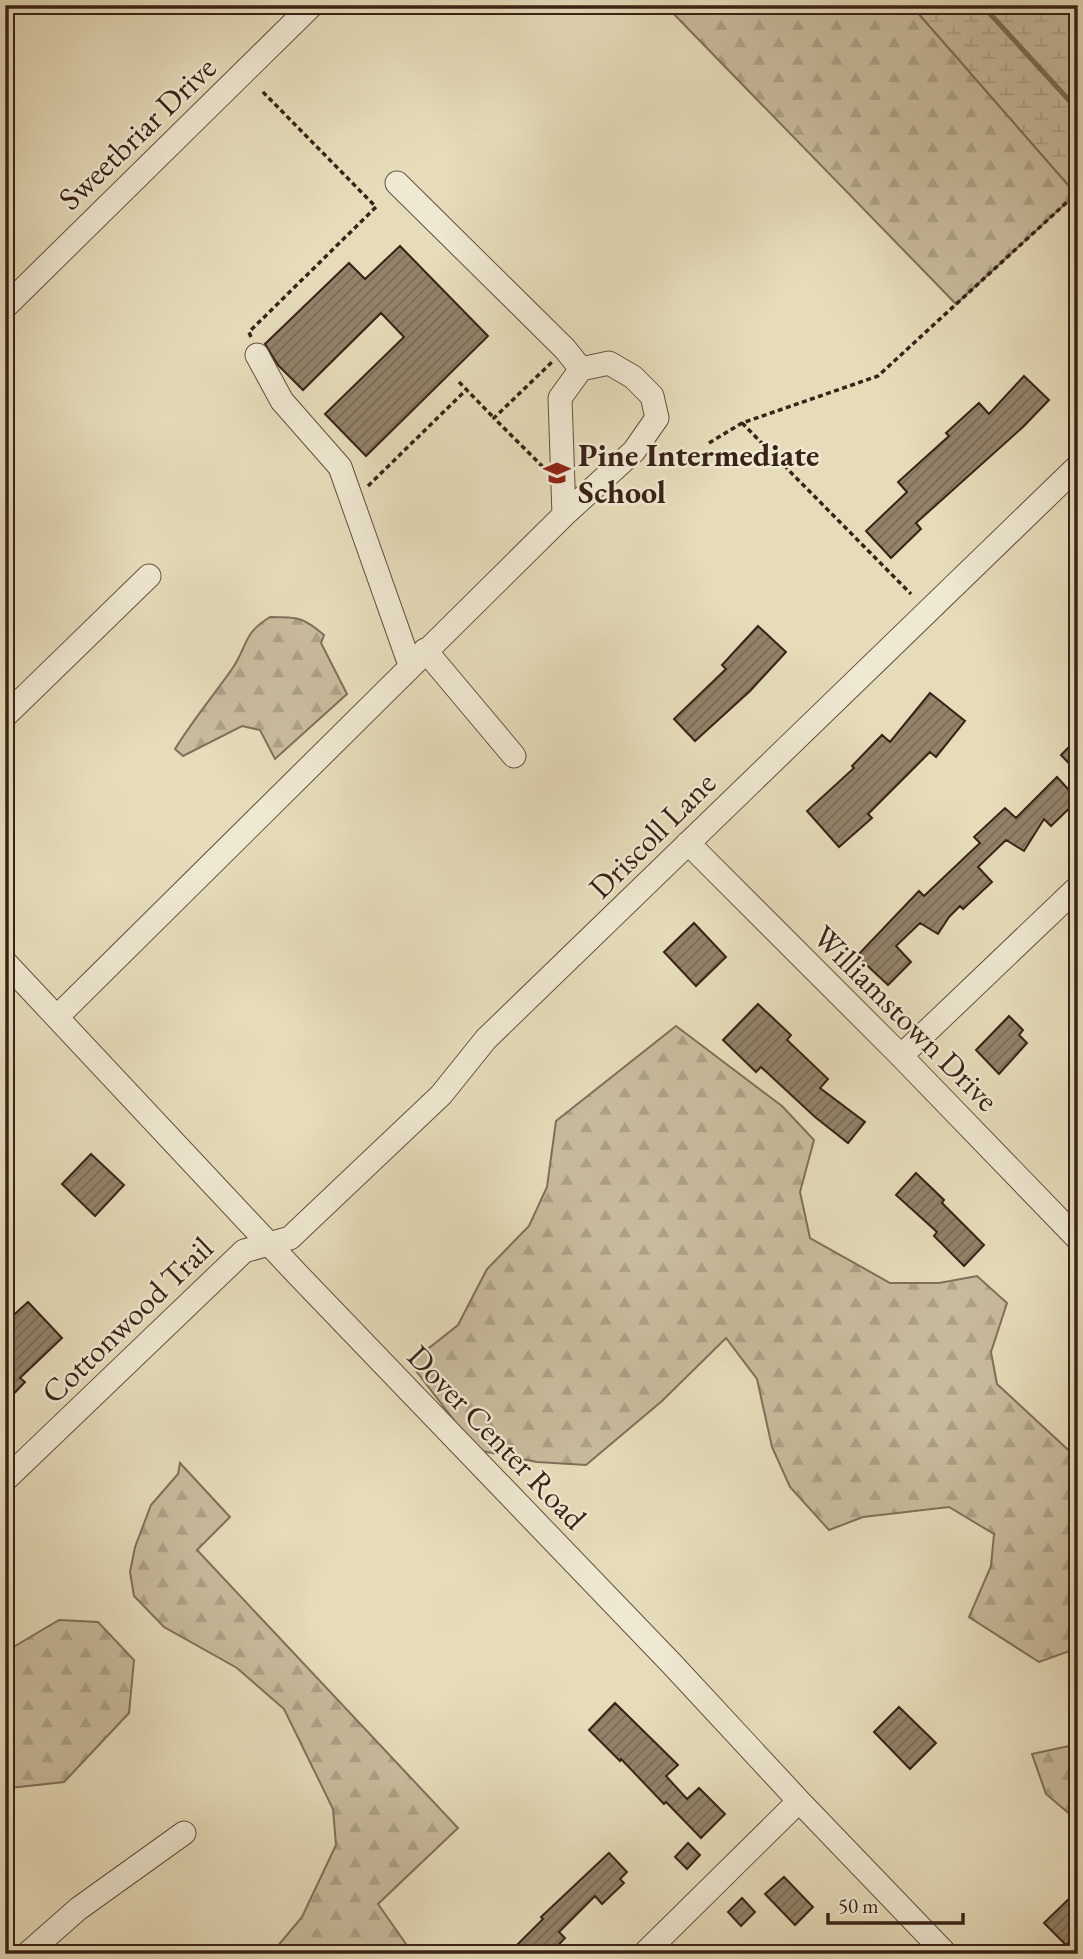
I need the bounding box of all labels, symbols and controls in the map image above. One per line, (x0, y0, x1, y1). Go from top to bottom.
street label: Sweetbriar Drive (49, 47, 225, 219)
place label: Pine Intermediate School (578, 434, 819, 513)
school or university icon: Pine Intermediate School (542, 458, 572, 488)
street label: Driscoll Lane (579, 762, 725, 908)
street label: Williamstown Drive (804, 916, 1008, 1120)
street label: Cottonwood Trail (32, 1227, 222, 1413)
street label: Dover Center Road (398, 1336, 596, 1539)
scale bar (828, 1882, 962, 1926)
text: 50 m (838, 1892, 879, 1919)

